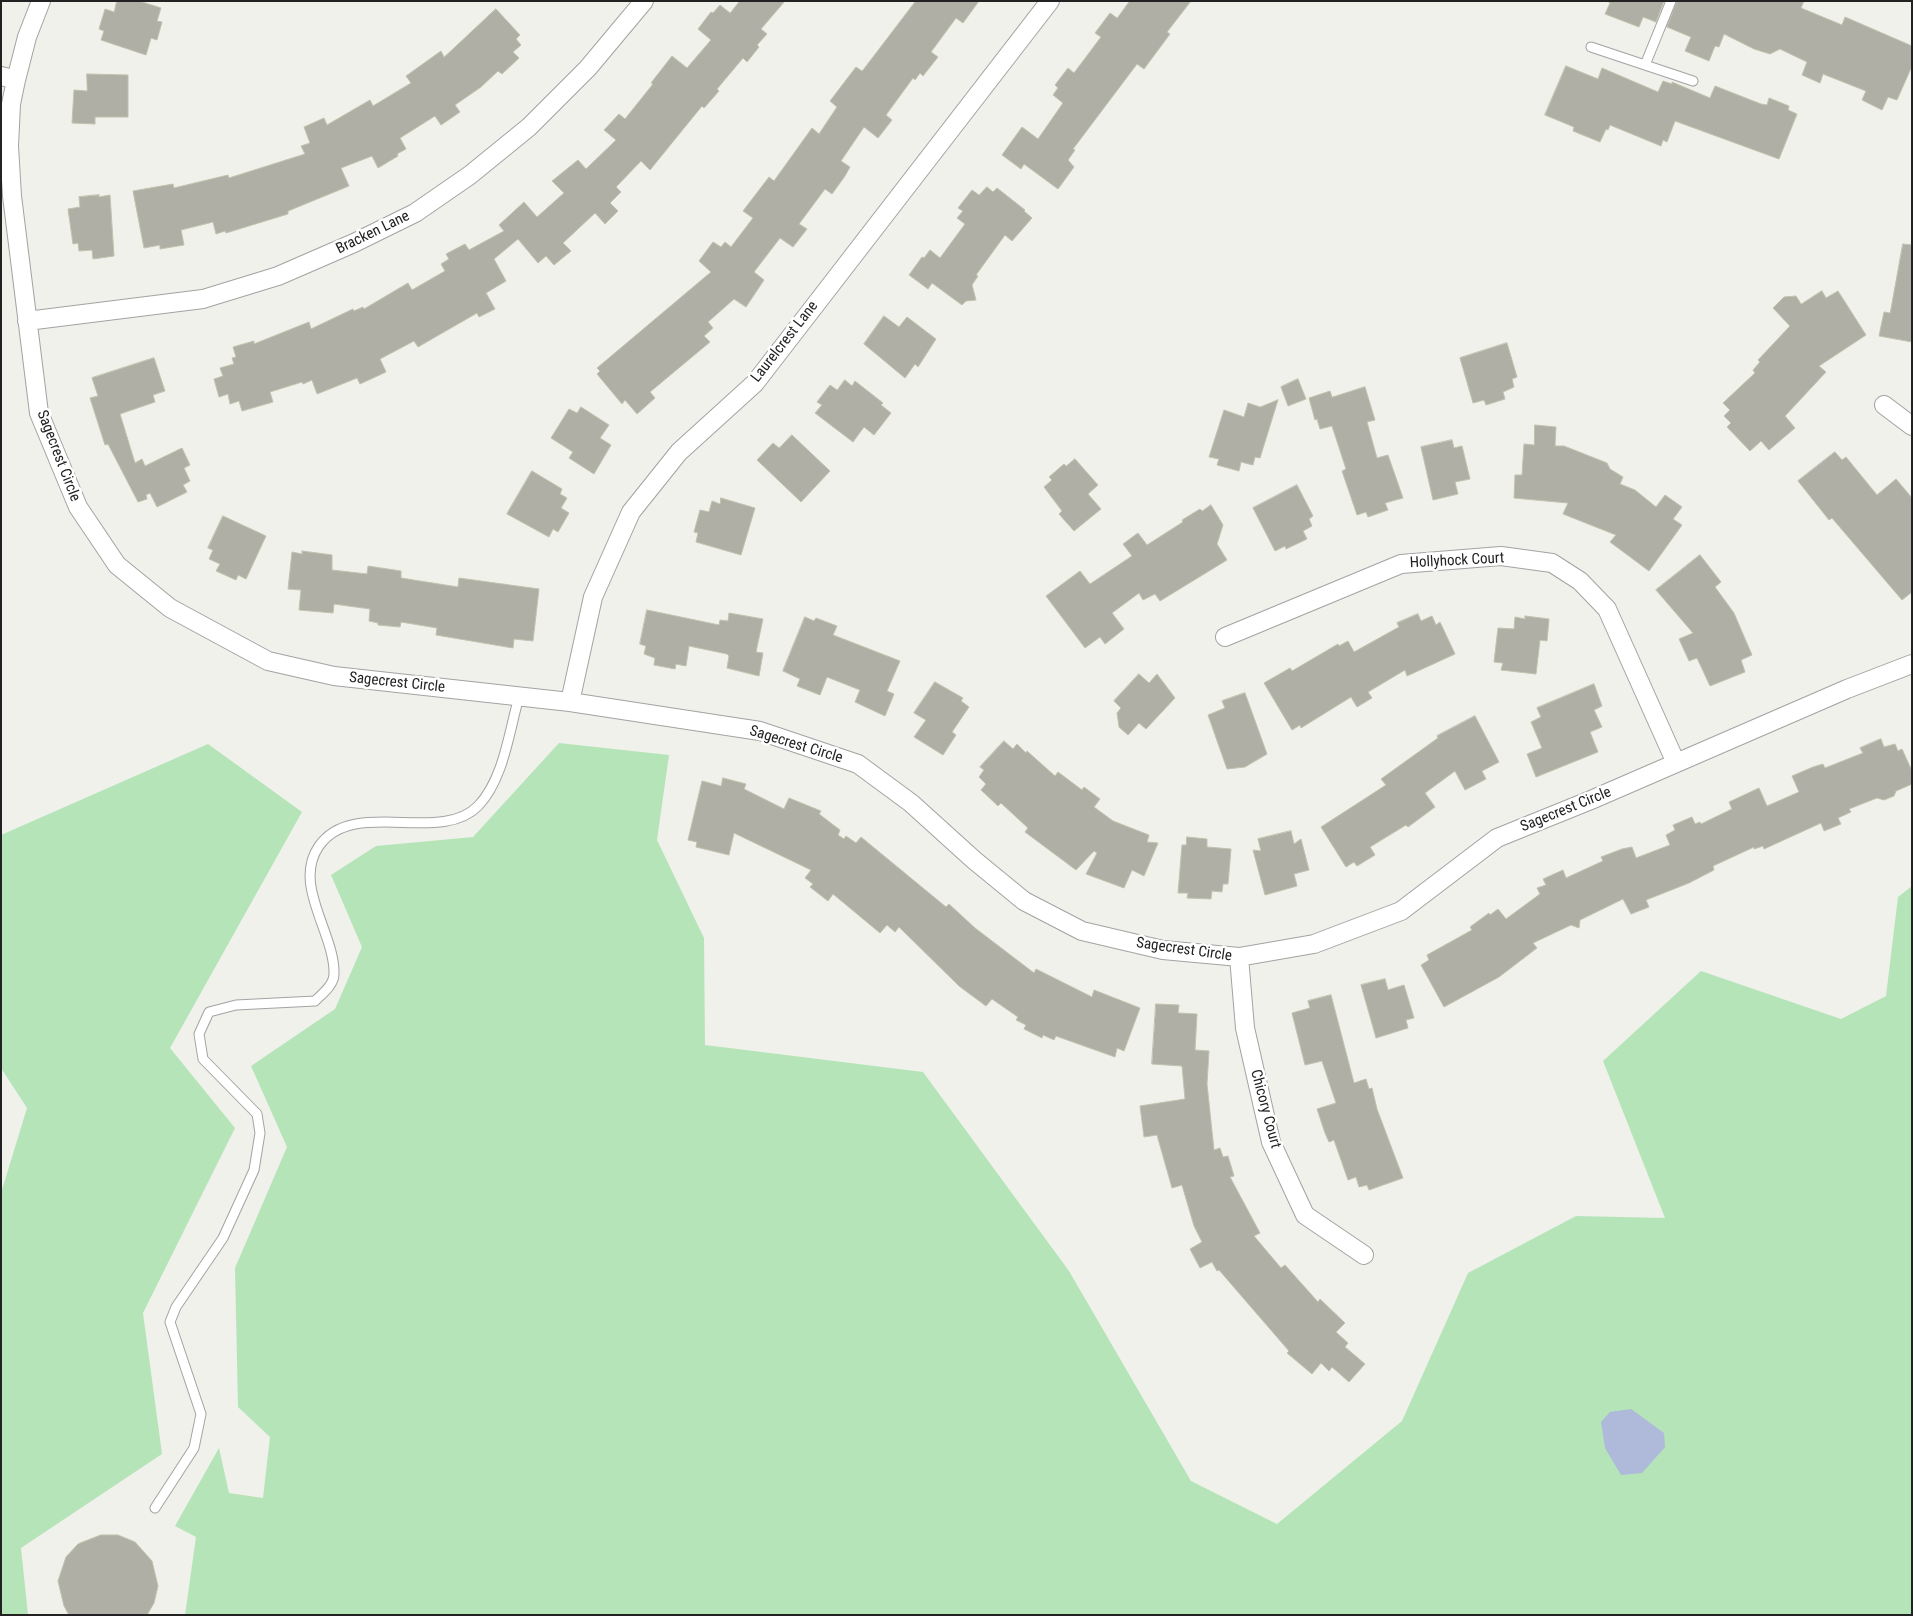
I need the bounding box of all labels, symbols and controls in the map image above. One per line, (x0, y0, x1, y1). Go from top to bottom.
street label: Bracken Lane (333, 207, 413, 259)
street label: Laurelcrest Lane (748, 298, 822, 386)
street label: Sagecrest Circle (32, 408, 84, 504)
street label: Hollyhock Court (1409, 550, 1505, 572)
street label: Sagecrest Circle (348, 669, 446, 697)
street label: Sagecrest Circle (747, 722, 845, 768)
street label: Sagecrest Circle (1518, 784, 1614, 836)
street label: Sagecrest Circle (1135, 934, 1233, 966)
street label: Chicory Court (1246, 1068, 1284, 1150)

